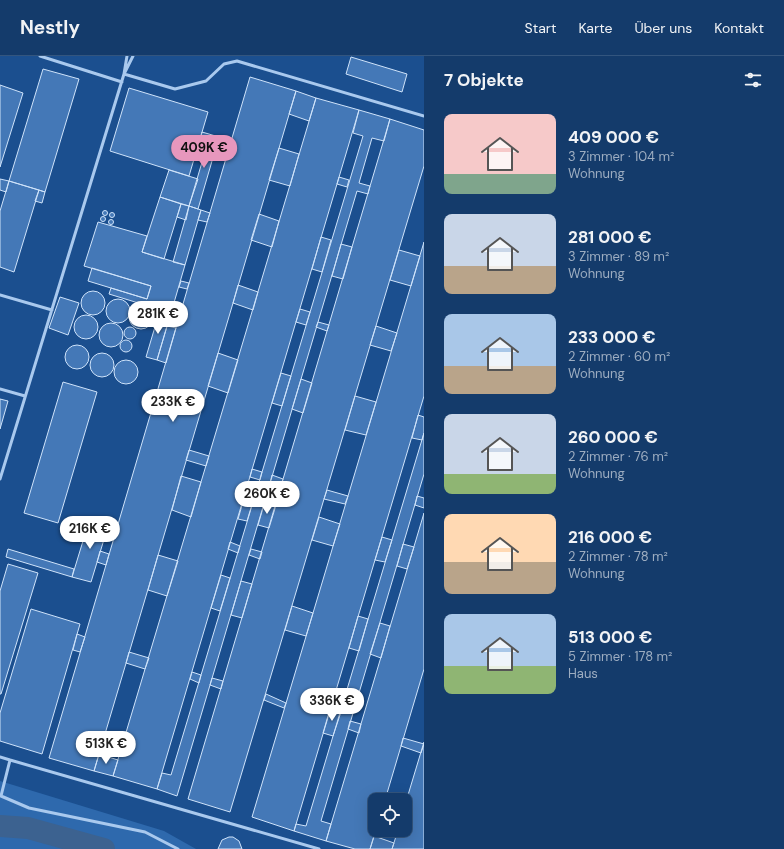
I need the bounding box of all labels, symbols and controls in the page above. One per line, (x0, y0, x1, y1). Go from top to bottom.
text: Nestly (20, 15, 80, 40)
text: Start (525, 19, 556, 37)
text: Karte (578, 19, 612, 37)
text: Über uns (634, 19, 692, 37)
text: Kontakt (714, 19, 764, 37)
text: 7 Objekte (444, 69, 524, 91)
icon: filters (742, 69, 764, 91)
text: 409 000 € (568, 126, 659, 148)
icon: home (476, 130, 524, 178)
pin: 409K € (171, 135, 237, 169)
text: 409K € (180, 139, 228, 156)
text: 3 Zimmer · 104 m² (568, 148, 674, 165)
text: Wohnung (568, 165, 625, 182)
text: 281 000 € (568, 226, 652, 248)
icon: home (476, 230, 524, 278)
text: 3 Zimmer · 89 m² (568, 248, 669, 265)
text: Wohnung (568, 265, 625, 282)
pin: 281K € (125, 301, 191, 335)
text: 281K € (137, 305, 179, 322)
text: 233 000 € (568, 326, 656, 348)
icon: home (476, 330, 524, 378)
text: 2 Zimmer · 60 m² (568, 348, 670, 365)
text: Wohnung (568, 365, 625, 382)
pin: 233K € (140, 389, 206, 423)
text: 233K € (151, 393, 196, 410)
text: 260 000 € (568, 426, 658, 448)
icon: home (476, 430, 524, 478)
text: 2 Zimmer · 76 m² (568, 448, 668, 465)
text: Wohnung (568, 465, 625, 482)
pin: 260K € (234, 481, 300, 515)
text: 260K € (244, 485, 290, 502)
pin: 216K € (57, 516, 123, 550)
text: 216K € (69, 520, 111, 537)
text: 216 000 € (568, 526, 652, 548)
icon: home (476, 530, 524, 578)
text: 2 Zimmer · 78 m² (568, 548, 668, 565)
text: Wohnung (568, 565, 625, 582)
text: 513 000 € (568, 626, 652, 648)
icon: home (476, 630, 524, 678)
text: 5 Zimmer · 178 m² (568, 648, 672, 665)
text: Haus (568, 665, 598, 682)
pin: 336K € (299, 688, 365, 722)
text: 336K € (309, 692, 355, 709)
pin: 513K € (73, 731, 139, 765)
text: 513K € (85, 735, 127, 752)
map controls (368, 793, 412, 837)
button: locate (368, 793, 412, 837)

